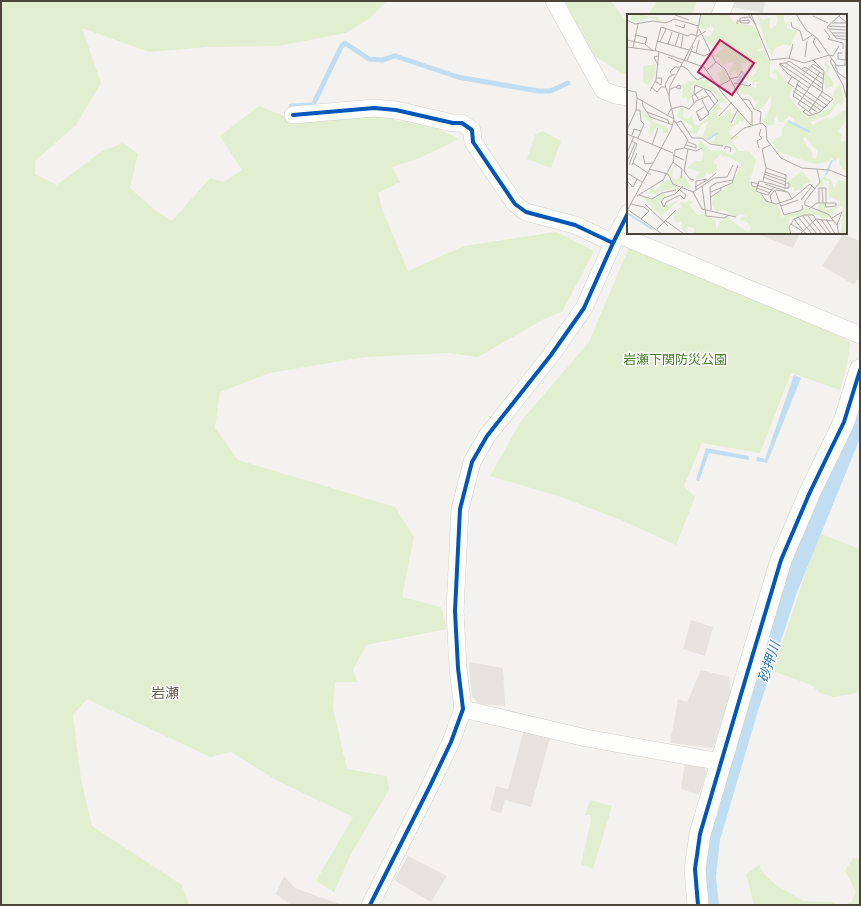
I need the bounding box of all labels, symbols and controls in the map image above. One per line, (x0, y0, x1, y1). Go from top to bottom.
inset map (627, 14, 847, 234)
park label: 岩瀬下関防災公園 (623, 352, 727, 368)
water label: 砂押川 (755, 638, 785, 685)
district label: 岩瀬 (151, 685, 179, 702)

